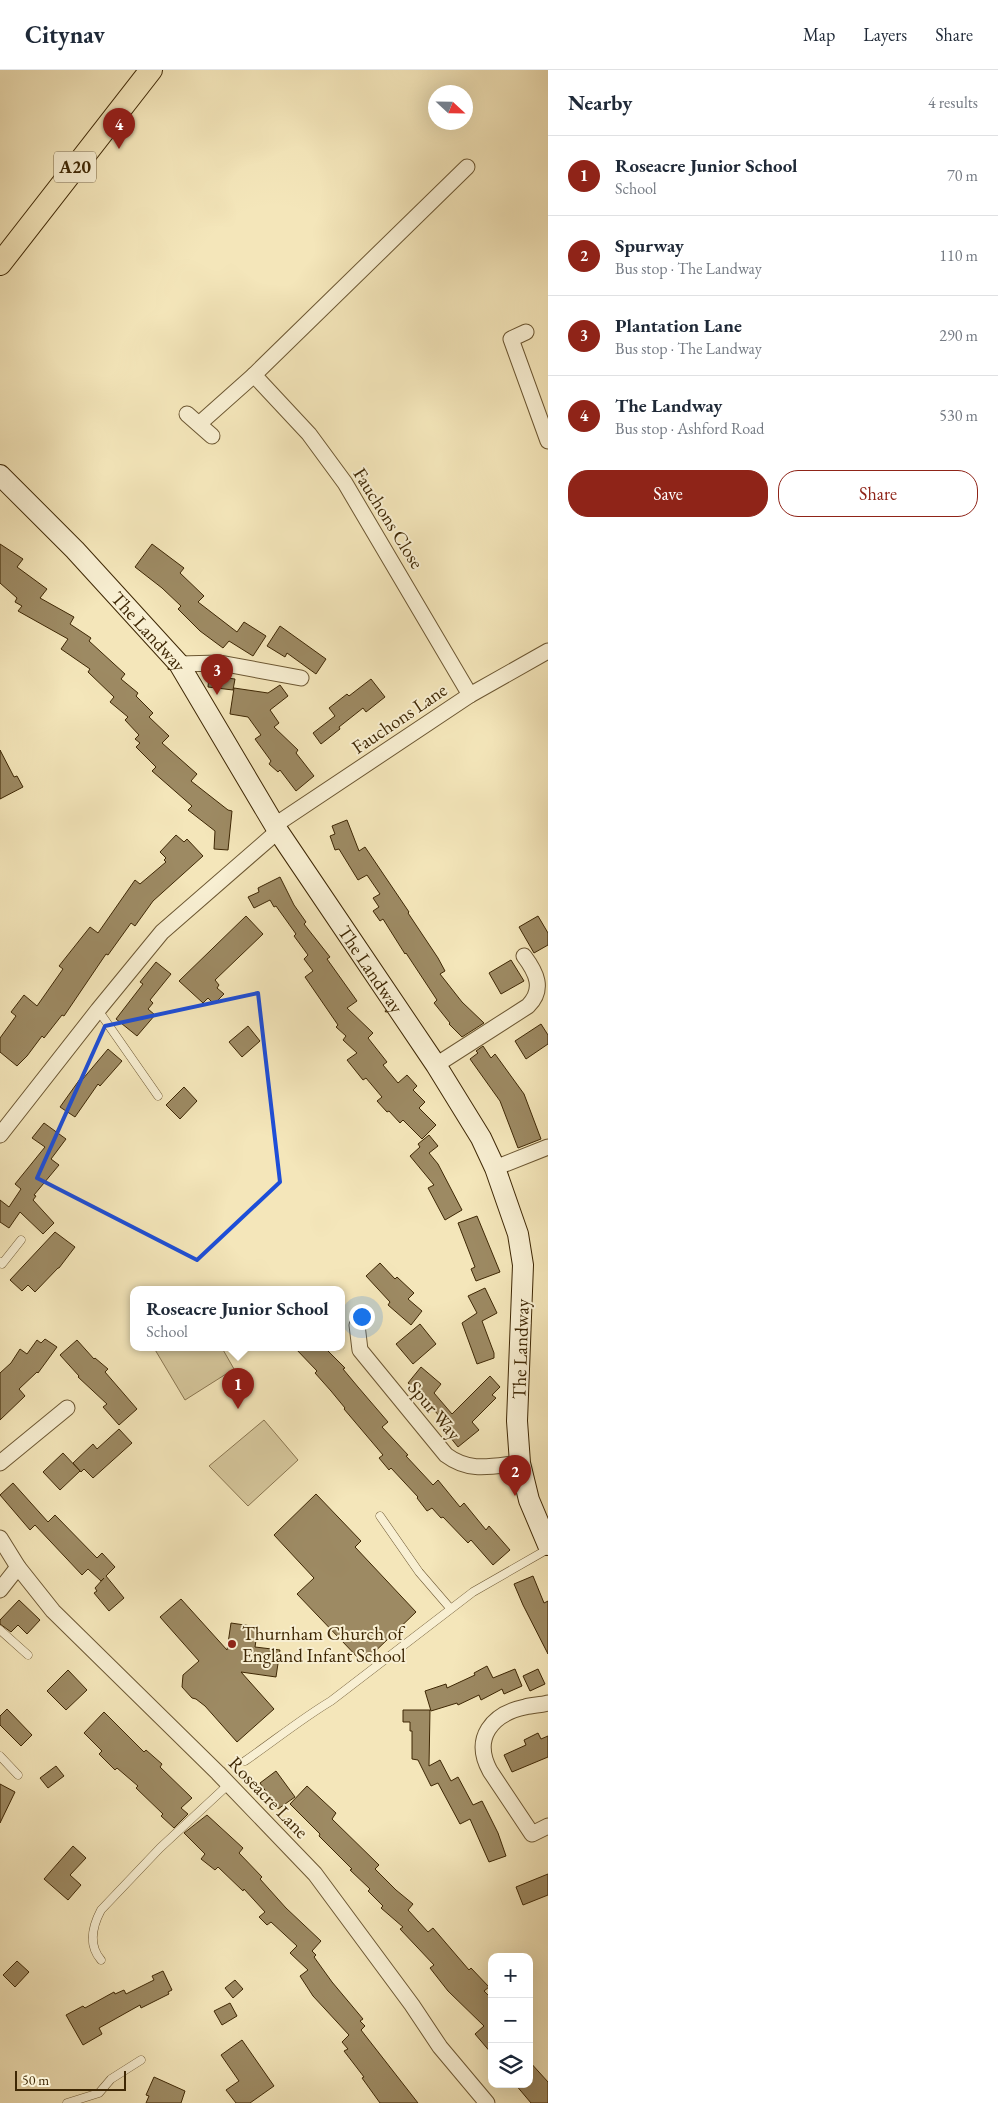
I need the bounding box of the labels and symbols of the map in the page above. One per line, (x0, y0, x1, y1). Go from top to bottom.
north arrow (428, 85, 473, 130)
pin: 4 (103, 108, 135, 149)
road number: A20 (54, 151, 96, 182)
street label: Fauchons Close (348, 463, 430, 574)
street label: The Landway (106, 586, 193, 676)
pin: 3 (201, 654, 233, 695)
street label: Fauchons Lane (347, 677, 452, 759)
street label: The Landway (332, 921, 410, 1018)
street label: The Landway (506, 1298, 535, 1400)
your location (349, 1304, 375, 1330)
pin: 1 (222, 1368, 254, 1409)
street label: Spur Way (403, 1375, 467, 1446)
pin: 2 (499, 1455, 531, 1496)
place label: Thurnham Church of England Infant School (242, 1621, 406, 1668)
marker: Thurnham Church of England Infant School (226, 1638, 238, 1650)
street label: Roseacre Lane (223, 1751, 314, 1844)
scale bar (15, 2068, 126, 2091)

